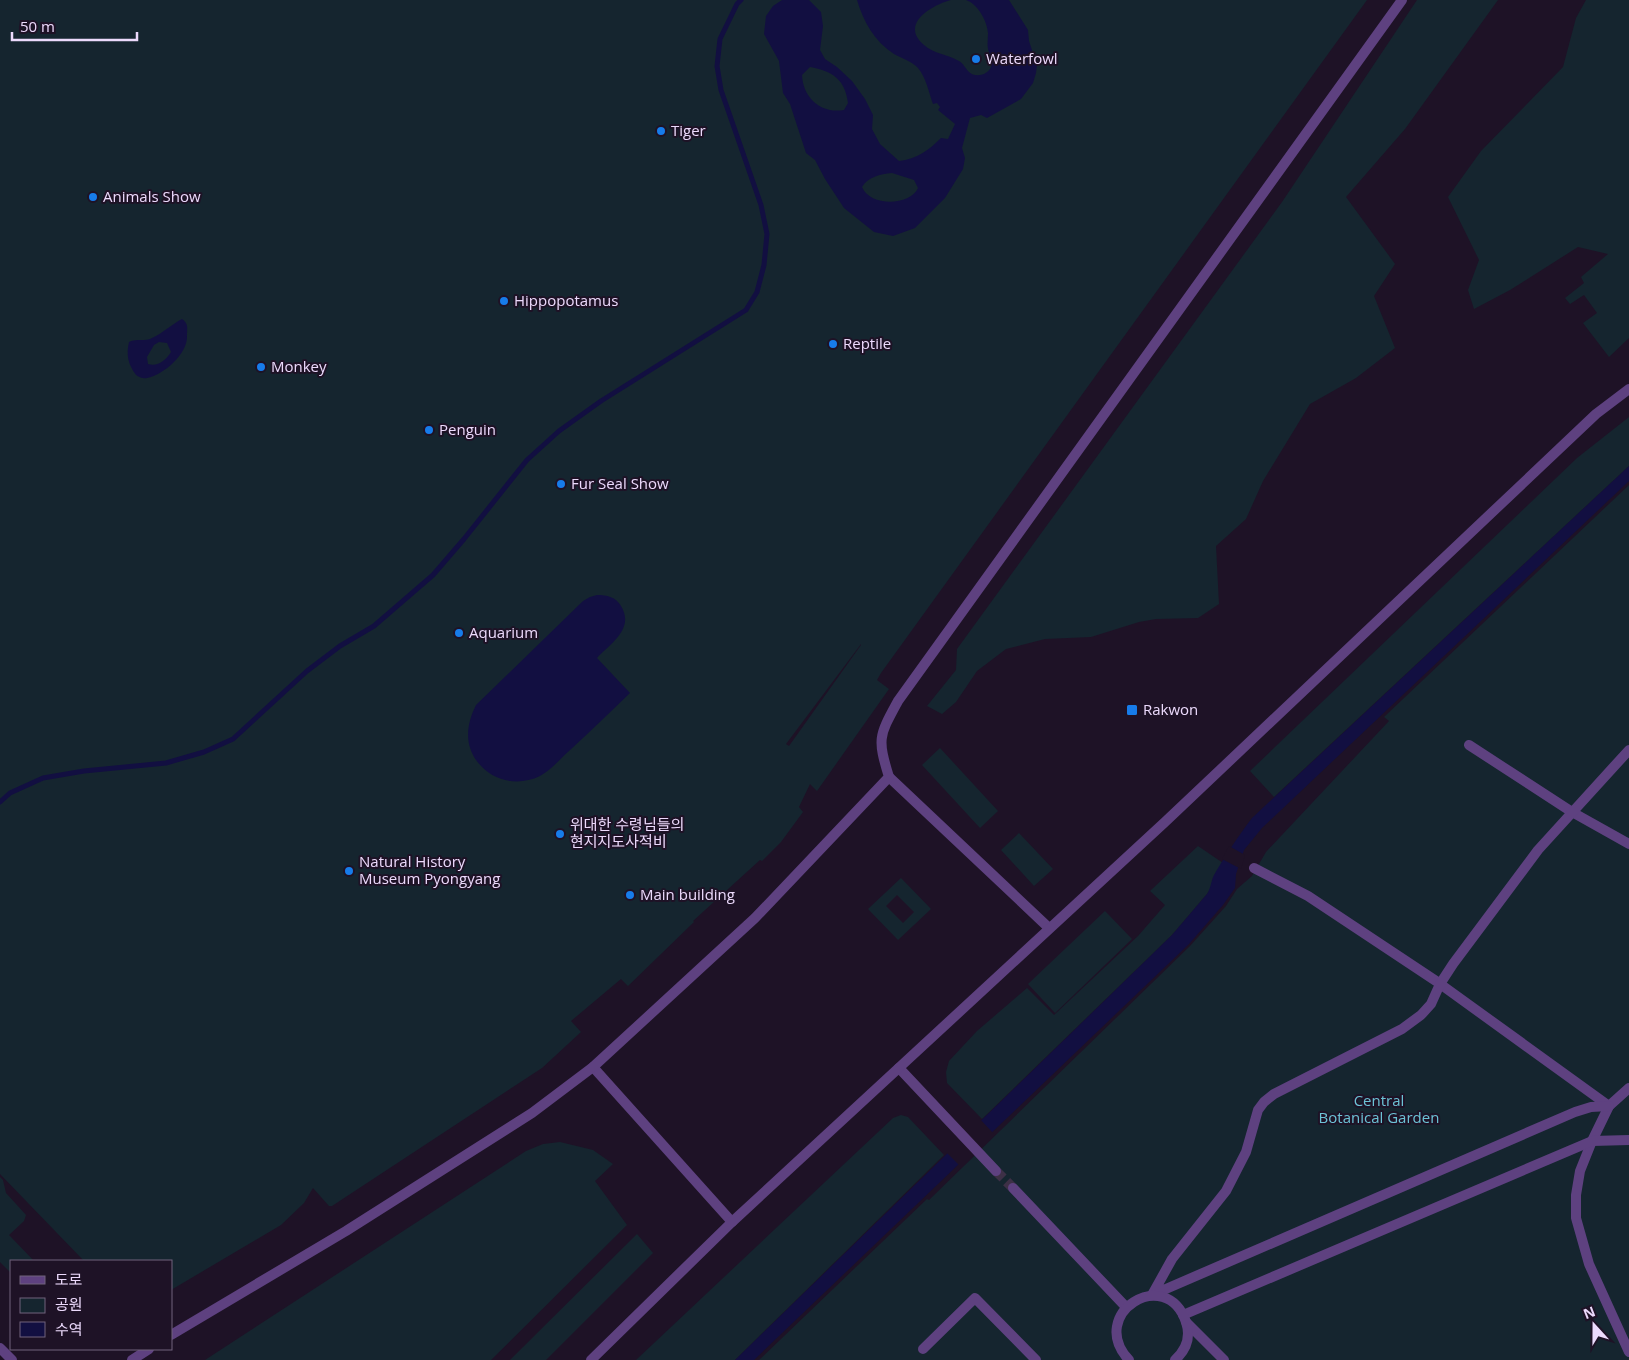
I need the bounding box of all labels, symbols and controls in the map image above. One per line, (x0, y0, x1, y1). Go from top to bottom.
scale bar (12, 10, 138, 42)
text: 50 m (20, 16, 55, 36)
place label: Waterfowl (986, 48, 1058, 68)
marker: Waterfowl (970, 53, 982, 65)
place label: Tiger (671, 120, 706, 140)
marker: Tiger (655, 125, 667, 137)
place label: Animals Show (103, 186, 201, 206)
marker: Animals Show (87, 191, 99, 203)
place label: Hippopotamus (514, 290, 618, 310)
marker: Hippopotamus (498, 295, 510, 307)
place label: Reptile (843, 333, 891, 353)
marker: Reptile (827, 338, 839, 350)
place label: Monkey (271, 356, 327, 376)
marker: Monkey (255, 361, 267, 373)
place label: Penguin (439, 419, 496, 439)
marker: Penguin (423, 424, 435, 436)
place label: Fur Seal Show (571, 473, 669, 493)
marker: Fur Seal Show (555, 478, 567, 490)
place label: Aquarium (469, 622, 538, 642)
marker: Aquarium (453, 627, 465, 639)
place label: Rakwon (1143, 699, 1198, 719)
marker: Rakwon (1125, 703, 1139, 717)
place label: 위대한 수령님들의 현지지도사적비 (570, 814, 684, 851)
marker: 위대한 수령님들의 현지지도사적비 (554, 828, 566, 840)
place label: Natural History Museum Pyongyang (359, 851, 500, 888)
marker: Natural History Museum Pyongyang (343, 865, 355, 877)
place label: Main building (640, 884, 735, 904)
marker: Main building (624, 889, 636, 901)
park label: Central Botanical Garden (1319, 1090, 1439, 1127)
legend (10, 1260, 172, 1350)
text: 도로 (55, 1269, 83, 1289)
text: 공원 (55, 1294, 83, 1314)
north arrow (1569, 1300, 1619, 1350)
text: N (1580, 1301, 1598, 1323)
text: 수역 (55, 1319, 83, 1339)

